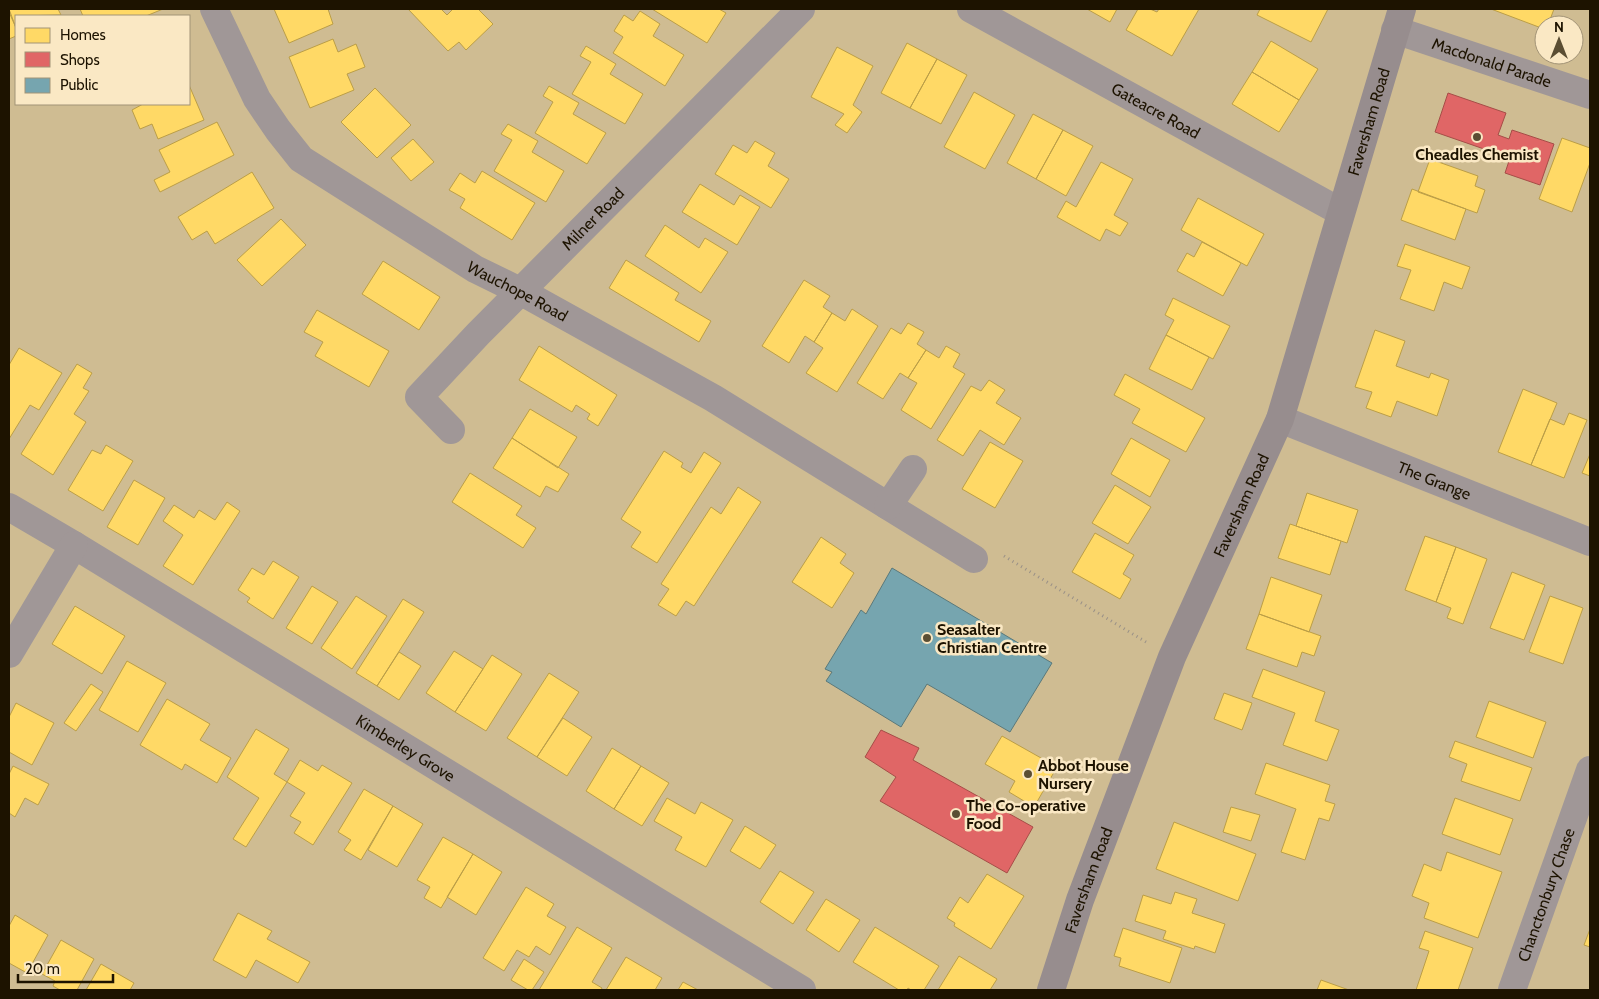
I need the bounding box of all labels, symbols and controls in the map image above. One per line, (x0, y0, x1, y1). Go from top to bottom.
legend (15, 15, 190, 105)
north arrow (1534, 15, 1584, 65)
text: N (1554, 18, 1564, 36)
text: Homes (60, 26, 106, 44)
street label: Macdonald Parade (1430, 34, 1554, 91)
text: Shops (60, 51, 100, 69)
street label: Faversham Road (1344, 66, 1393, 178)
text: Public (60, 76, 98, 94)
street label: Gateacre Road (1108, 79, 1204, 142)
marker: Cheadles Chemist (1471, 131, 1483, 143)
place label: Cheadles Chemist (1415, 145, 1539, 164)
street label: Milner Road (558, 183, 628, 254)
street label: Wauchope Road (464, 257, 571, 325)
street label: Faversham Road (1209, 451, 1272, 560)
street label: The Grange (1395, 457, 1474, 503)
place label: Seasalter Christian Centre (937, 620, 1047, 657)
marker: Seasalter Christian Centre (921, 632, 933, 644)
street label: Kimberley Grove (353, 710, 459, 785)
place label: Abbot House Nursery (1038, 756, 1129, 793)
marker: Abbot House Nursery (1022, 768, 1034, 780)
place label: The Co-operative Food (966, 796, 1086, 833)
marker: The Co-operative Food (950, 808, 962, 820)
street label: Faversham Road (1060, 825, 1116, 935)
street label: Chanctonbury Chase (1513, 825, 1578, 964)
scale bar (18, 952, 112, 984)
text: 20 m (25, 960, 60, 978)

